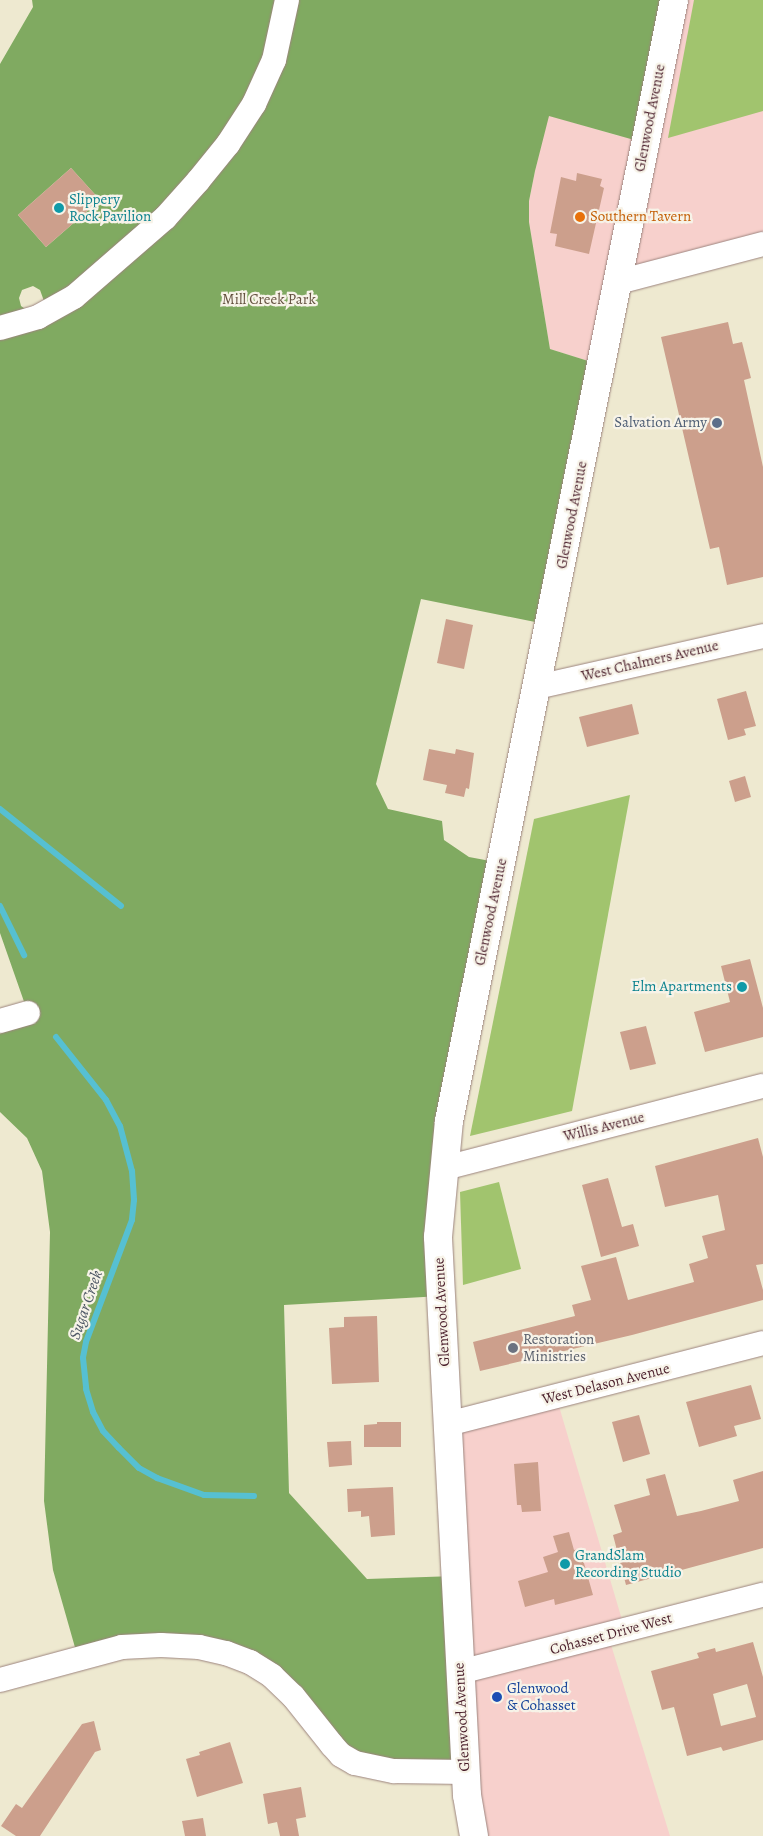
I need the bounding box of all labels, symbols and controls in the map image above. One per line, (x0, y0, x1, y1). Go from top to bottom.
street label: Glenwood Avenue (631, 63, 669, 173)
place label: Slippery Rock Pavilion (69, 190, 151, 225)
marker: Slippery Rock Pavilion (53, 202, 65, 214)
place label: Southern Tavern (590, 208, 691, 226)
marker: Southern Tavern (574, 211, 586, 223)
park label: Mill Creek Park (222, 291, 316, 309)
place label: Salvation Army (614, 414, 707, 432)
marker: Salvation Army (711, 417, 723, 429)
street label: Glenwood Avenue (553, 460, 591, 570)
street label: West Chalmers Avenue (580, 636, 720, 686)
street label: Glenwood Avenue (471, 857, 511, 967)
place label: Elm Apartments (632, 978, 732, 996)
marker: Elm Apartments (736, 981, 748, 993)
street label: Willis Avenue (562, 1108, 646, 1146)
street label: Glenwood Avenue (430, 1257, 454, 1367)
water label: Sugar Creek (65, 1268, 107, 1342)
place label: Restoration Ministries (523, 1330, 594, 1365)
marker: Restoration Ministries (507, 1342, 519, 1354)
street label: West Delason Avenue (540, 1359, 672, 1409)
place label: GrandSlam Recording Studio (575, 1546, 681, 1581)
marker: GrandSlam Recording Studio (559, 1558, 571, 1570)
street label: Cohasset Drive West (548, 1609, 674, 1659)
street label: Glenwood Avenue (450, 1662, 474, 1772)
place label: Glenwood & Cohasset (507, 1679, 576, 1714)
marker: Glenwood & Cohasset (491, 1691, 503, 1703)

